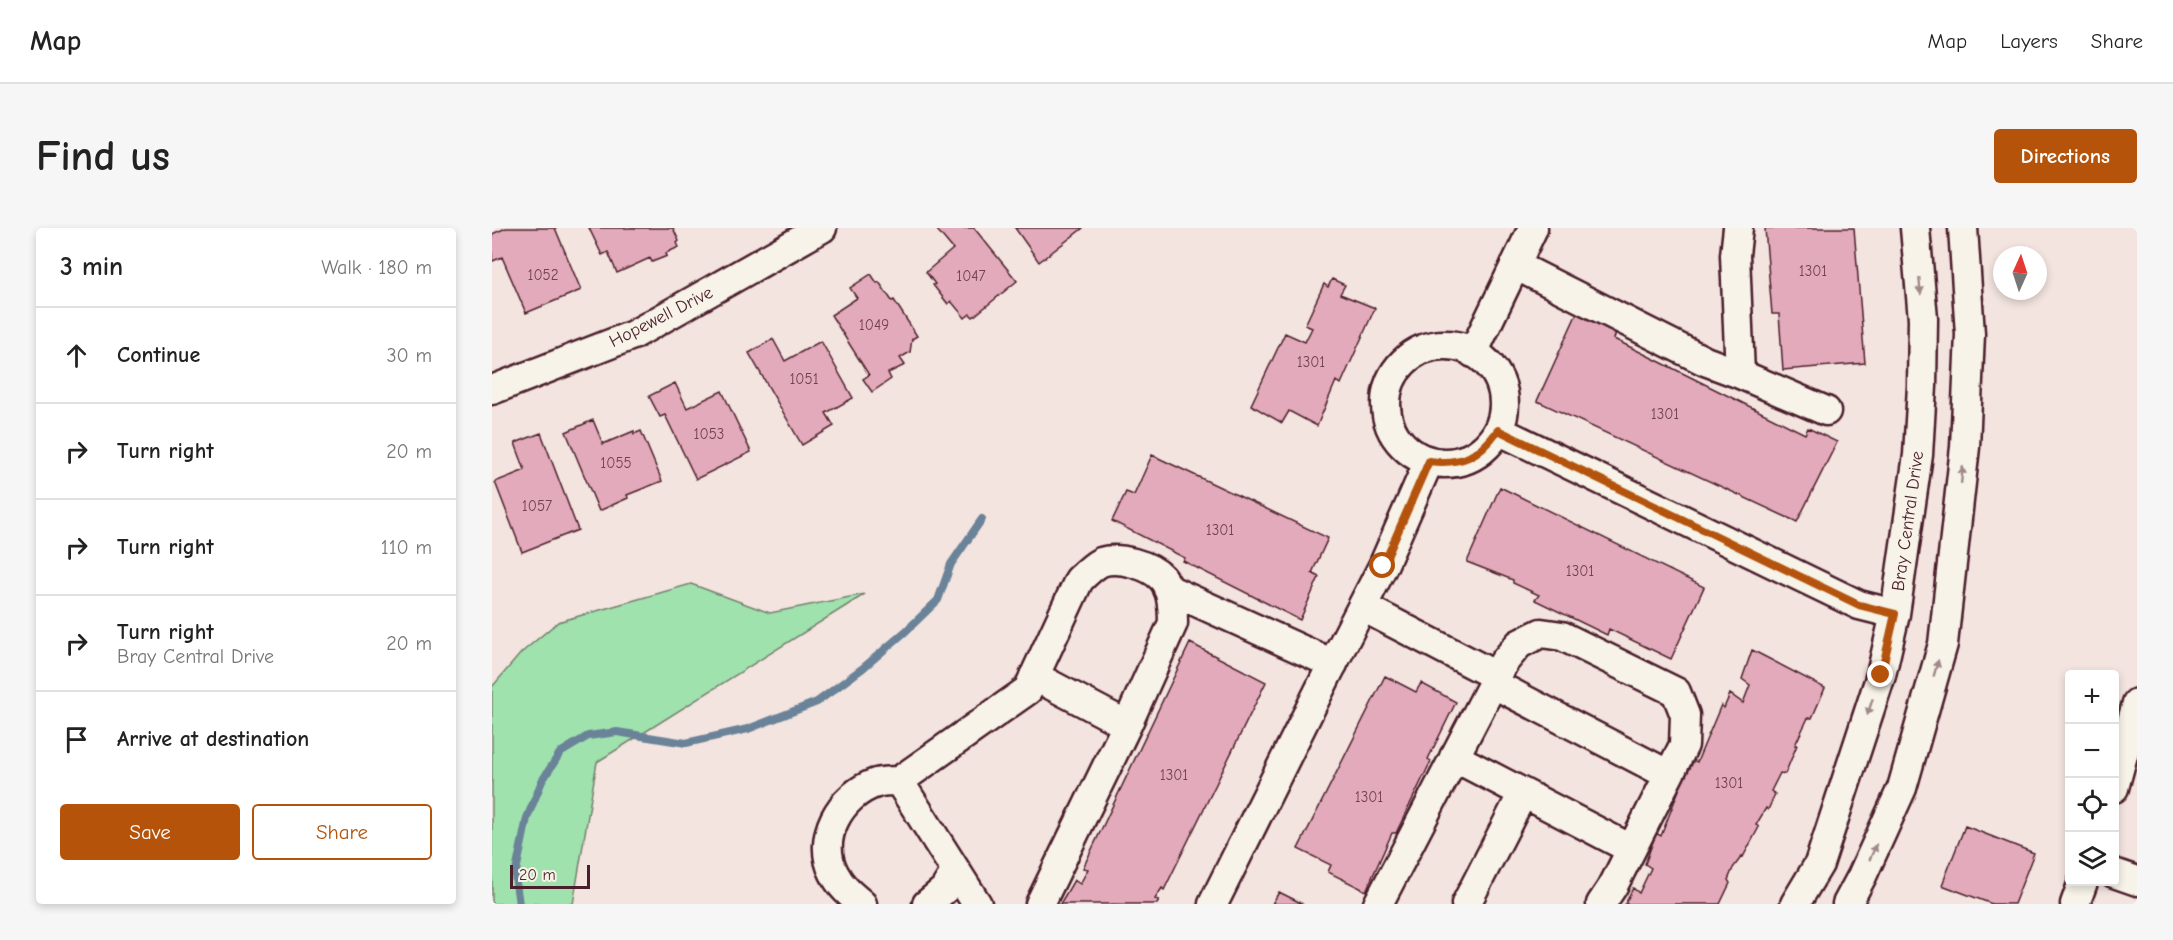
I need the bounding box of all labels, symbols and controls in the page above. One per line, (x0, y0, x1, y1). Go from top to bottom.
text: Map (30, 25, 81, 57)
text: Map (1928, 29, 1967, 53)
text: Layers (2000, 29, 2058, 53)
text: Share (2091, 29, 2143, 53)
button: Directions (1994, 129, 2137, 183)
text: Find us (36, 132, 170, 181)
north arrow (1993, 246, 2047, 300)
text: 3 min (60, 252, 123, 282)
text: Walk · 180 m (321, 256, 432, 279)
house number: 1301 (1799, 262, 1827, 280)
house number: 1052 (527, 266, 559, 284)
house number: 1047 (956, 267, 986, 285)
one-way arrow (1915, 277, 1925, 296)
street label: Hopewell Drive (606, 282, 716, 352)
house number: 1049 (859, 316, 889, 334)
icon: ahead (60, 339, 93, 372)
text: Continue (117, 342, 200, 368)
text: 30 m (386, 344, 432, 367)
house number: 1301 (1297, 353, 1325, 371)
house number: 1051 (789, 370, 819, 388)
house number: 1301 (1651, 405, 1679, 423)
house number: 1053 (694, 425, 724, 443)
icon: right (60, 435, 93, 468)
text: Turn right (117, 438, 214, 464)
text: 20 m (386, 440, 432, 463)
street label: Bray Central Drive (1888, 450, 1928, 592)
house number: 1055 (600, 454, 632, 472)
one-way arrow (1957, 465, 1967, 484)
house number: 1057 (522, 497, 552, 515)
house number: 1301 (1206, 521, 1234, 539)
icon: right (60, 531, 93, 564)
text: Turn right (117, 534, 214, 560)
text: 110 m (381, 536, 432, 559)
route start (1369, 552, 1395, 578)
house number: 1301 (1566, 562, 1594, 580)
text: Turn right (117, 619, 214, 645)
icon: right (60, 627, 93, 660)
text: 20 m (386, 632, 432, 655)
text: Bray Central Drive (117, 645, 274, 668)
one-way arrow (1932, 659, 1941, 677)
route end (1867, 661, 1893, 687)
map controls (2065, 670, 2119, 886)
button: + (2065, 670, 2119, 724)
one-way arrow (1865, 698, 1874, 716)
icon: arrive (60, 723, 93, 756)
button: − (2065, 724, 2119, 778)
text: Arrive at destination (117, 726, 309, 752)
house number: 1301 (1160, 766, 1188, 784)
house number: 1301 (1715, 774, 1743, 792)
button: locate (2065, 778, 2119, 832)
house number: 1301 (1355, 788, 1383, 806)
button: Save (60, 804, 240, 860)
button: Share (252, 804, 432, 860)
button: layers (2065, 832, 2119, 886)
one-way arrow (1869, 843, 1878, 861)
scale bar (510, 862, 590, 890)
text: 20 m (519, 866, 556, 884)

